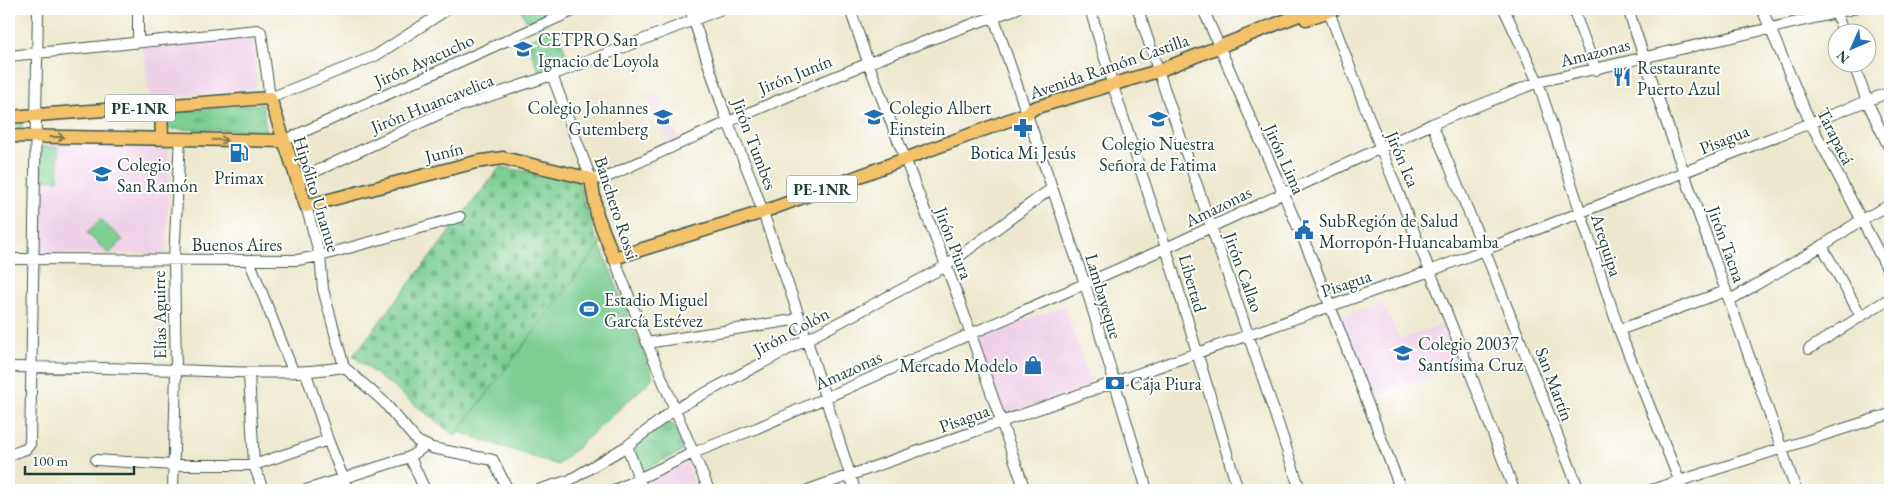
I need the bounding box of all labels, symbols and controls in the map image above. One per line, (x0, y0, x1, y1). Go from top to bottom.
north arrow (1826, 22, 1876, 72)
street label: Jirón Ayacucho (369, 28, 478, 93)
place label: CETPRO San Ignacio de Loyola (538, 28, 660, 72)
street label: Avenida Ramón Castilla (1025, 28, 1193, 104)
street label: Amazonas (1557, 32, 1633, 72)
school or university icon: CETPRO San Ignacio de Loyola (512, 38, 534, 60)
text: N (1832, 46, 1853, 68)
street label: Jirón Junín (753, 49, 836, 100)
place label: Restaurante Puerto Azul (1637, 56, 1720, 100)
restaurant icon: Restaurante Puerto Azul (1611, 66, 1633, 88)
street label: Jirón Huancavelica (365, 68, 498, 139)
street label: Jirón Tumbes (726, 93, 783, 193)
road number: PE-1NR (105, 95, 175, 122)
place label: Colegio Johannes Gutemberg (527, 96, 648, 140)
place label: Colegio Albert Einstein (889, 96, 992, 140)
street label: Tarapacá (1812, 104, 1860, 169)
school or university icon: Colegio Johannes Gutemberg (652, 106, 674, 128)
school or university icon: Colegio Albert Einstein (863, 106, 885, 128)
school or university icon: Colegio Nuestra Señora de Fatima (1147, 108, 1169, 130)
pharmacy icon: Botica Mi Jesús (1012, 117, 1034, 139)
street label: Jirón Lima (1258, 118, 1311, 199)
street label: Pisagua (1696, 118, 1753, 159)
street label: Jirón Ica (1380, 126, 1425, 191)
one-way arrow (49, 132, 65, 142)
place label: Colegio Nuestra Señora de Fatima (1099, 132, 1218, 176)
street label: Hipólito Unanue (288, 133, 346, 255)
one-way arrow (212, 135, 228, 144)
street label: Junín (420, 136, 466, 168)
place label: Botica Mi Jesús (970, 141, 1076, 164)
fuel station icon: Primax (228, 142, 250, 164)
place label: Colegio San Ramón (117, 153, 199, 197)
street label: Banchero Rossi (590, 153, 645, 263)
school or university icon: Colegio San Ramón (91, 163, 113, 185)
place label: Primax (214, 166, 264, 189)
road number: PE-1NR (787, 175, 857, 202)
street label: Amazonas (1180, 180, 1255, 232)
street label: Jirón Tacna (1702, 201, 1752, 286)
street label: Jirón Piura (929, 202, 979, 283)
place label: SubRegión de Salud Morropón-Huancabamba (1319, 209, 1499, 253)
street label: Arequipa (1586, 210, 1628, 280)
public building icon: SubRegión de Salud Morropón-Huancabamba (1293, 219, 1315, 241)
street label: Jirón Callao (1218, 227, 1269, 315)
street label: Buenos Aires (192, 233, 282, 256)
street label: Lambayeque (1080, 251, 1128, 341)
street label: Libertad (1174, 251, 1212, 315)
street label: Pisagua (1318, 263, 1375, 302)
street label: Elías Aguirre (147, 270, 171, 360)
place label: Estadio Miguel García Estévez (604, 288, 708, 332)
sports icon: Estadio Miguel García Estévez (578, 298, 600, 320)
street label: Jirón Colón (747, 301, 833, 362)
place label: Colegio 20037 Santísima Cruz (1418, 332, 1523, 376)
school or university icon: Colegio 20037 Santísima Cruz (1392, 342, 1414, 364)
street label: San Martín (1530, 344, 1580, 425)
street label: Amazonas (810, 345, 885, 395)
place label: Mercado Modelo (899, 354, 1018, 377)
shop icon: Mercado Modelo (1022, 354, 1044, 376)
bank icon: Caja Piura (1104, 372, 1126, 394)
place label: Caja Piura (1130, 372, 1202, 395)
street label: Pisagua (936, 398, 993, 438)
scale bar (25, 444, 134, 476)
text: 100 m (32, 451, 69, 470)

